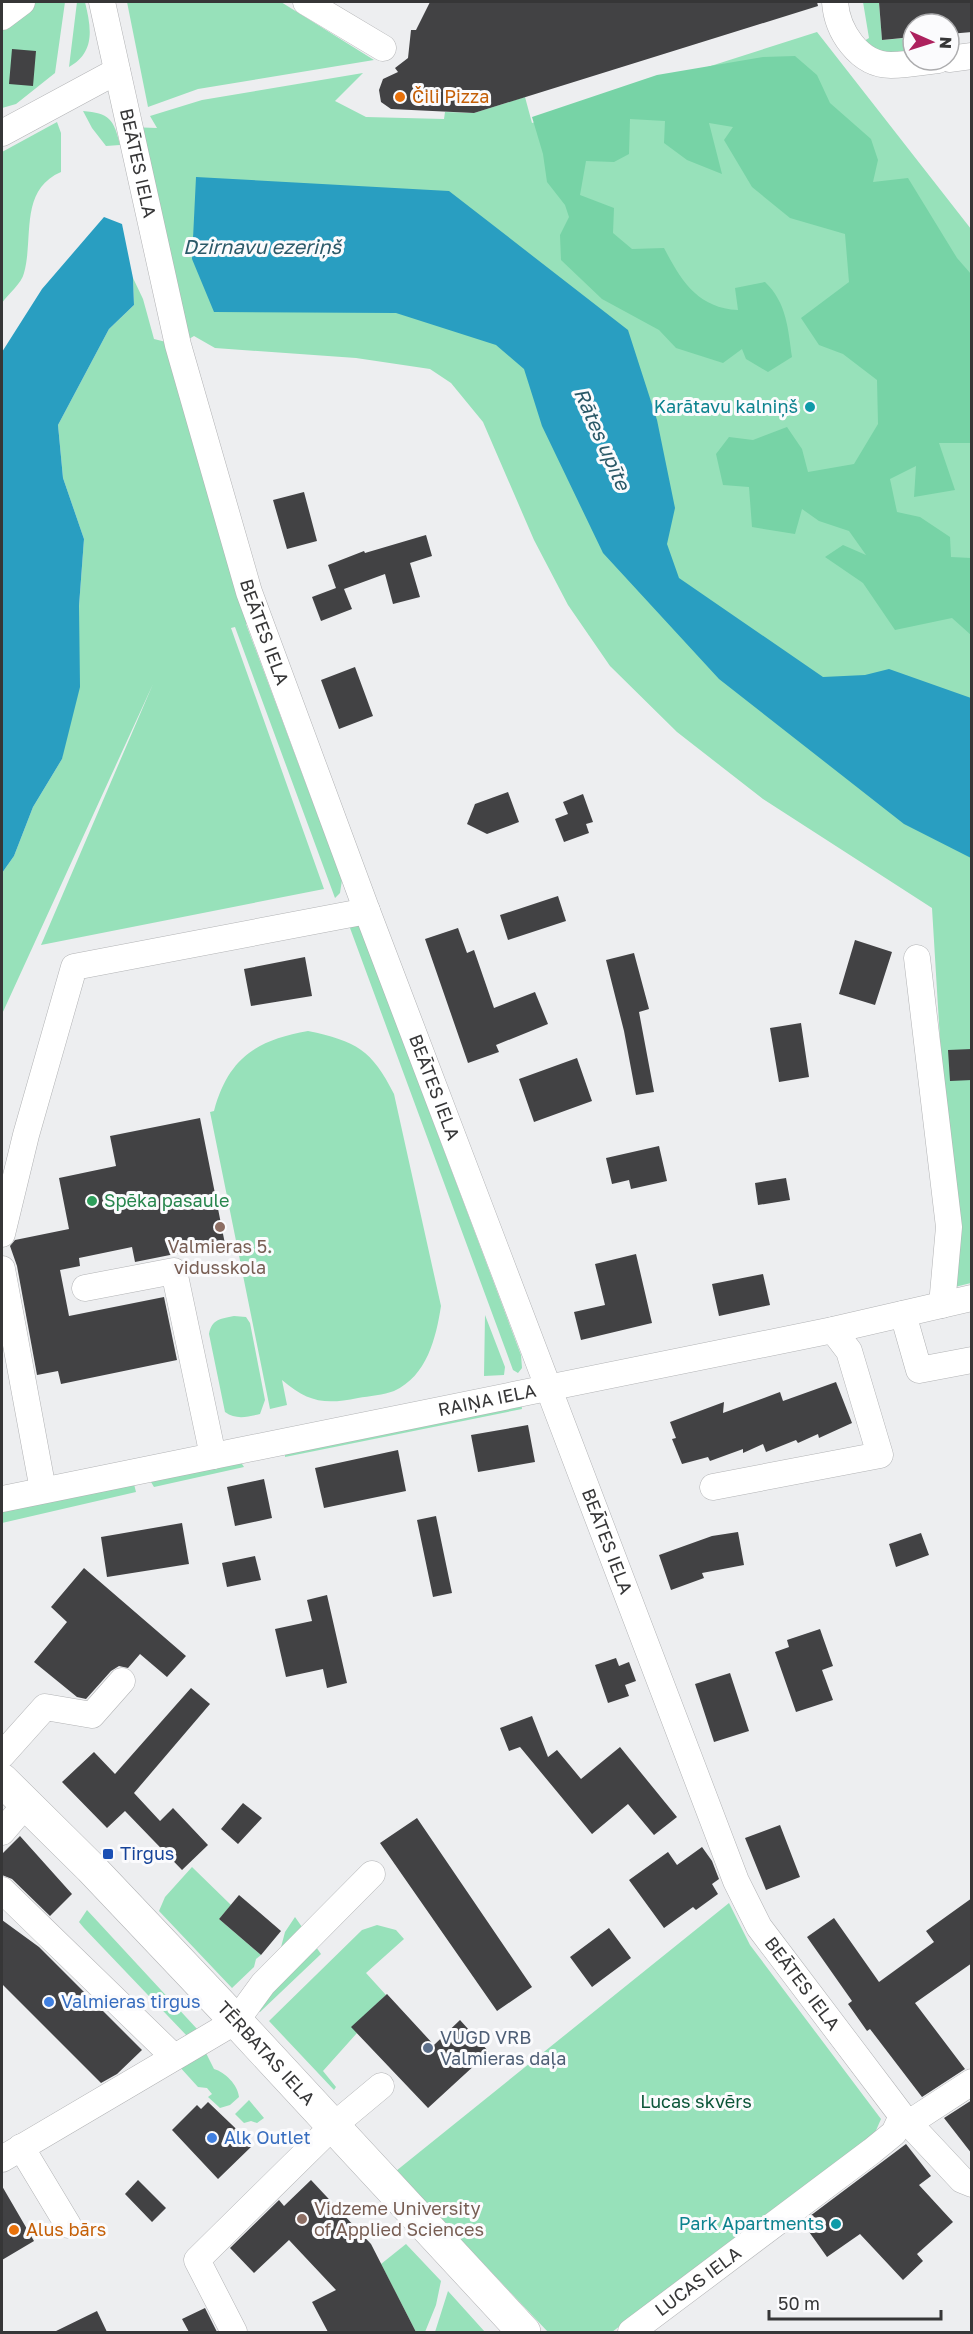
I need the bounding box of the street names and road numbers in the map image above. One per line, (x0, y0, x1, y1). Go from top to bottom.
street label: BEĀTES IELA (116, 106, 161, 220)
street label: BEĀTES IELA (236, 576, 294, 688)
street label: BEĀTES IELA (405, 1031, 465, 1143)
street label: RAIŅA IELA (436, 1379, 538, 1420)
street label: BEĀTES IELA (578, 1485, 638, 1597)
street label: BEĀTES IELA (760, 1932, 845, 2034)
street label: TĒRBATAS IELA (213, 1996, 320, 2109)
street label: LUCAS IELA (650, 2241, 745, 2320)

